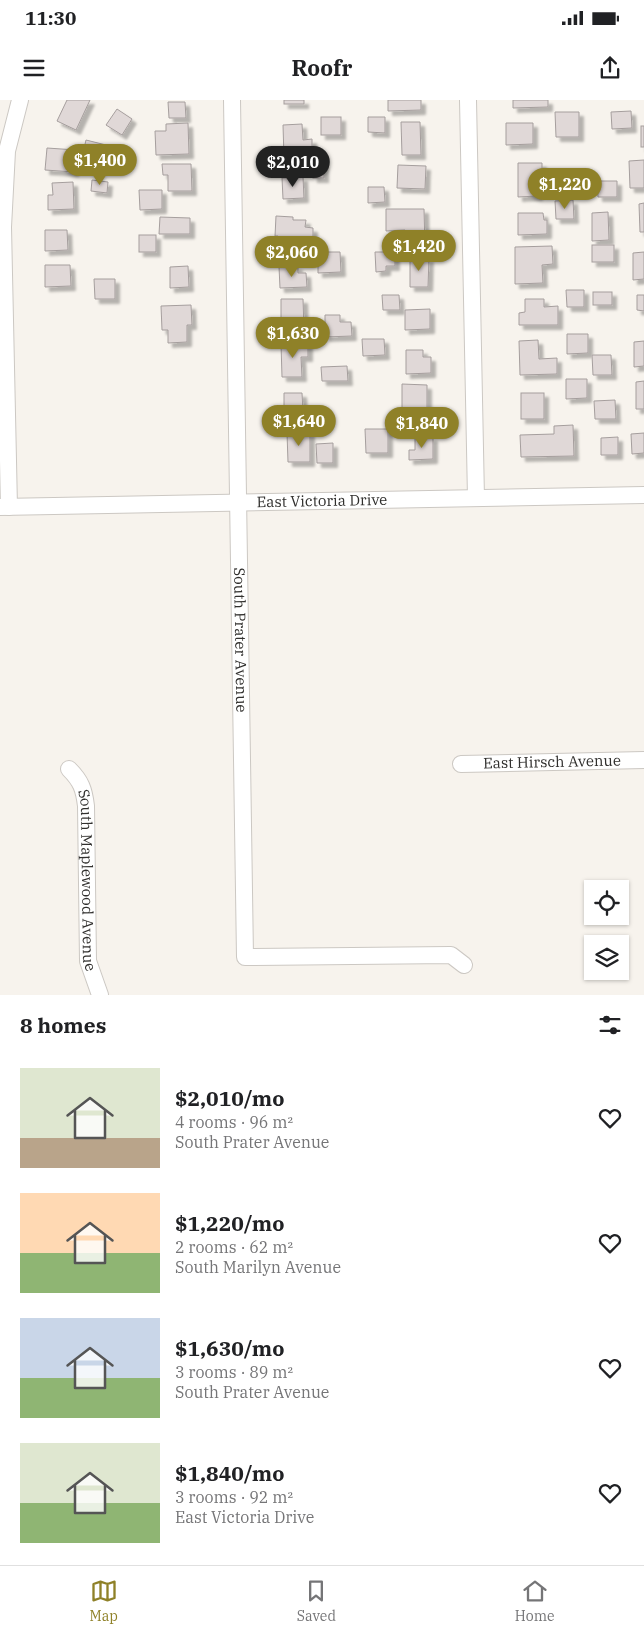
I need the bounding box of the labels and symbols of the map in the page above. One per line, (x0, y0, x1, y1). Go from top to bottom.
pin: $1,400 (59, 144, 141, 186)
pin: $2,010 (252, 146, 334, 188)
pin: $1,220 (524, 168, 606, 210)
pin: $1,420 (378, 230, 460, 272)
pin: $2,060 (251, 236, 333, 278)
pin: $1,630 (252, 316, 334, 359)
pin: $1,640 (258, 404, 340, 447)
pin: $1,840 (381, 406, 463, 449)
street label: East Victoria Drive (256, 490, 387, 511)
street label: South Prater Avenue (230, 567, 251, 713)
street label: East Hirsch Avenue (483, 751, 621, 773)
street label: South Maplewood Avenue (74, 787, 101, 974)

